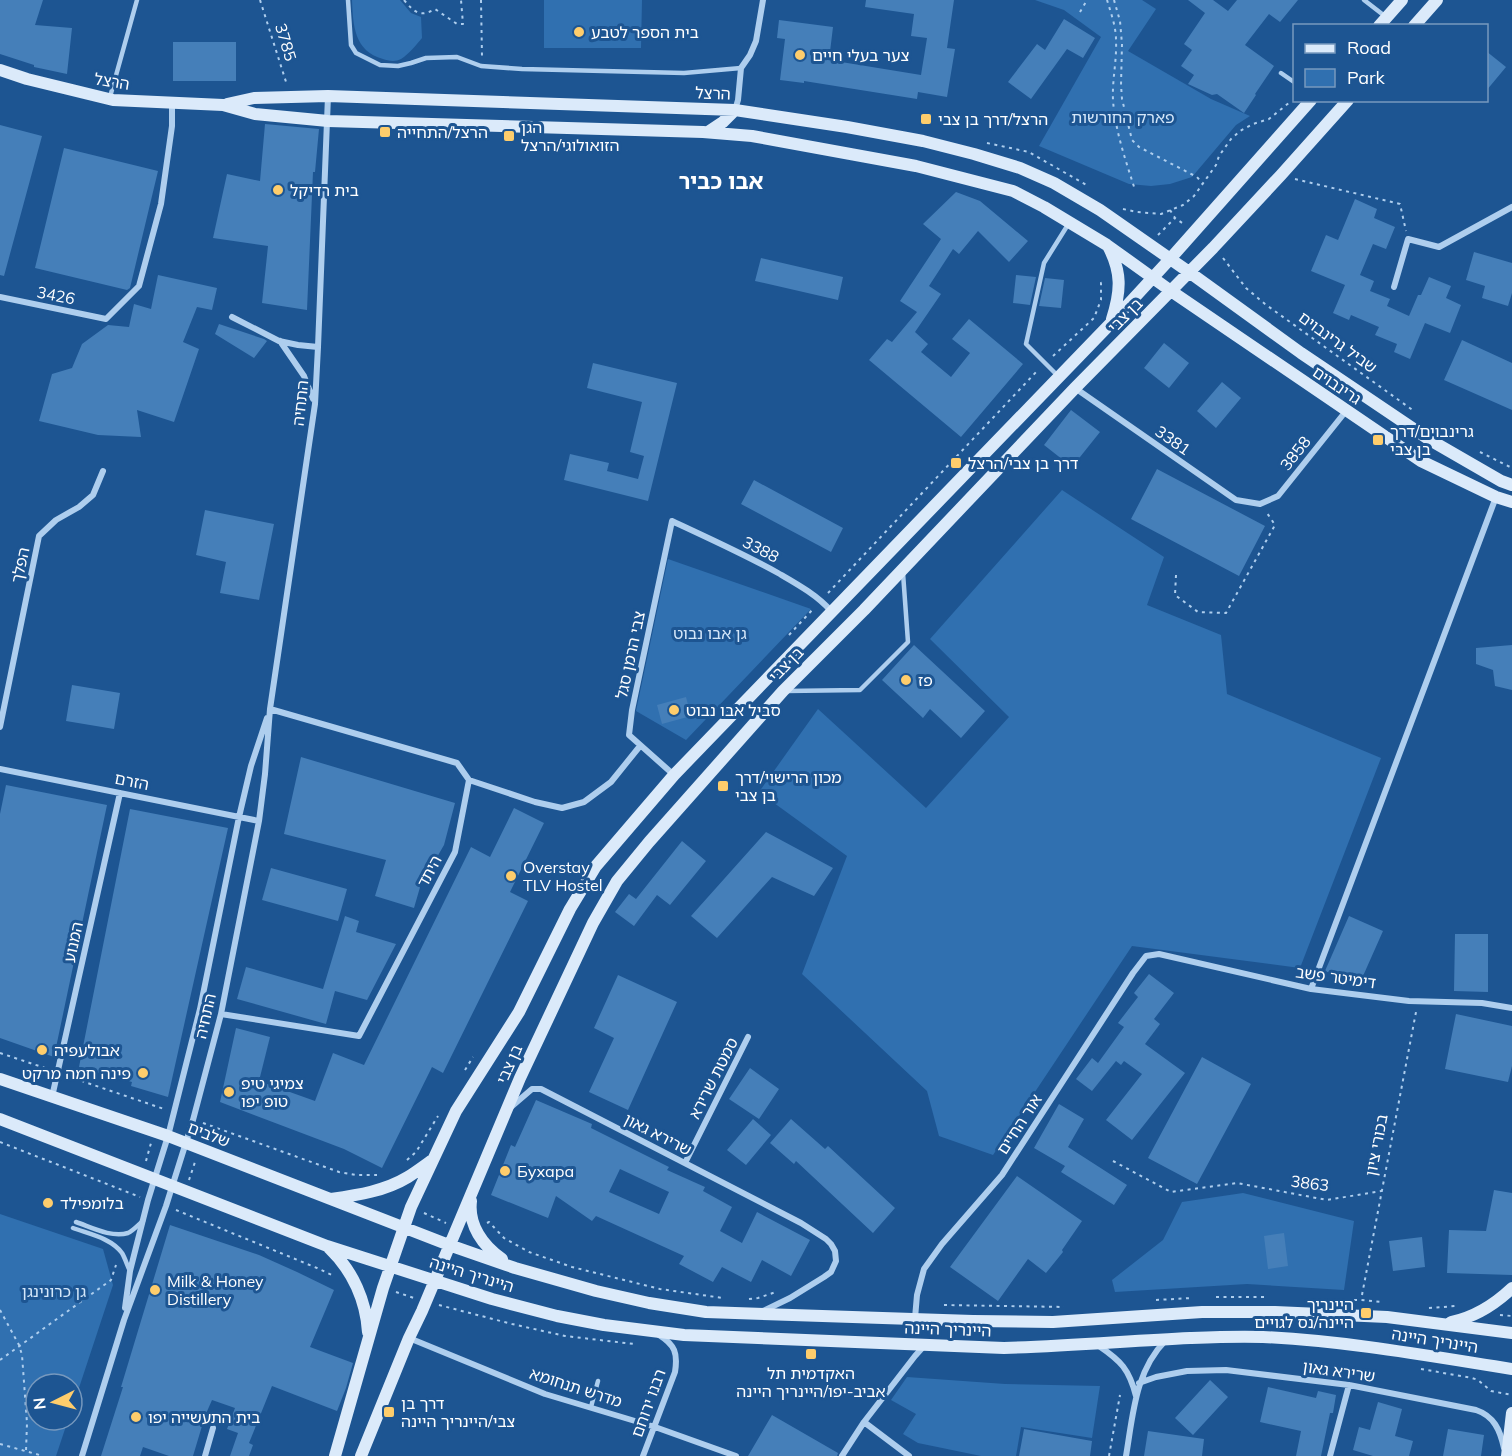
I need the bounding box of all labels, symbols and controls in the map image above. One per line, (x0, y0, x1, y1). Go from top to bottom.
street label: 3785 (271, 21, 301, 63)
place label: בית הספר לטבע (591, 22, 699, 42)
legend (1293, 24, 1488, 102)
marker: בית הספר לטבע (572, 25, 586, 39)
text: Road (1347, 36, 1391, 59)
place label: צער בעלי חיים (812, 45, 909, 65)
marker: צער בעלי חיים (793, 48, 807, 62)
text: Park (1347, 66, 1386, 89)
street label: הרצל (93, 68, 131, 94)
street label: הרצל (695, 82, 731, 104)
park label: פארק החורשות (1071, 107, 1175, 127)
place label: הרצל/דרך בן צבי (938, 109, 1048, 129)
marker: הרצל/דרך בן צבי (919, 112, 933, 126)
place label: הגן הזואולוגי/הרצל (521, 117, 620, 155)
place label: הרצל/התחייה (397, 122, 488, 142)
marker: הרצל/התחייה (378, 125, 392, 139)
marker: הגן הזואולוגי/הרצל (502, 129, 516, 143)
district label: אבו כביר (679, 167, 764, 195)
place label: בית רדיקל (290, 180, 359, 200)
marker: בית רדיקל (271, 183, 285, 197)
street label: 3426 (35, 282, 77, 308)
street label: בן צבי (1103, 293, 1147, 337)
street label: שביל גרינבוים (1295, 307, 1381, 377)
street label: גרינבוים (1309, 362, 1365, 408)
street label: התחיה (288, 379, 312, 427)
street label: 3381 (1152, 421, 1194, 459)
place label: גרינבוים/דרך בן צבי (1390, 421, 1474, 459)
street label: 3858 (1275, 432, 1315, 474)
marker: גרינבוים/דרך בן צבי (1371, 433, 1385, 447)
place label: דרך בן צבי/הרצל (968, 453, 1079, 473)
marker: דרך בן צבי/הרצל (949, 456, 963, 470)
street label: 3388 (739, 531, 783, 567)
street label: הפלך (6, 545, 34, 585)
street label: צבי הרמן סגל (611, 609, 649, 701)
park label: גן אבו נבוט (673, 623, 747, 643)
street label: בן צבי (765, 642, 807, 686)
place label: פז (918, 670, 933, 690)
marker: פז (899, 673, 913, 687)
place label: סביל אבו נבוט (686, 700, 781, 720)
marker: סביל אבו נבוט (667, 703, 681, 717)
place label: מכון הרישוי/דרך בן צבי (735, 767, 842, 805)
street label: הזרם (113, 768, 151, 794)
marker: מכון הרישוי/דרך בן צבי (716, 779, 730, 793)
street label: היתד (412, 852, 446, 890)
place label: Overstay TLV Hostel (523, 857, 602, 895)
marker: Overstay TLV Hostel (504, 869, 518, 883)
street label: המנוע (59, 920, 87, 964)
street label: דימיטר פשב (1295, 961, 1378, 993)
street label: התחיה (190, 991, 220, 1041)
street label: סמטת שרירא (684, 1034, 742, 1122)
place label: אבולעפיה (54, 1040, 120, 1060)
street label: בן צבי (492, 1041, 526, 1087)
marker: אבולעפיה (35, 1043, 49, 1057)
place label: פינה חמה מרקט (22, 1063, 131, 1083)
marker: פינה חמה מרקט (136, 1066, 150, 1080)
place label: צמיגי טיפ טופ יפו (241, 1073, 304, 1111)
marker: צמיגי טיפ טופ יפו (222, 1085, 236, 1099)
street label: אור החיים (992, 1090, 1046, 1158)
street label: שרירא גאון (621, 1108, 695, 1160)
street label: בכורי ציון (1360, 1112, 1392, 1178)
street label: שלבים (185, 1117, 233, 1151)
place label: Бухара (517, 1161, 574, 1181)
marker: Бухара (498, 1164, 512, 1178)
street label: 3863 (1290, 1171, 1330, 1195)
place label: בלומפילד (60, 1193, 124, 1213)
marker: בלומפילד (41, 1196, 55, 1210)
street label: היינריך היינה (427, 1252, 517, 1296)
place label: Milk & Honey Distillery (167, 1271, 264, 1309)
park label: גן כרונינגן (22, 1281, 86, 1301)
marker: Milk & Honey Distillery (148, 1283, 162, 1297)
place label: היינריך היינה/נס לגויים (1254, 1294, 1354, 1332)
marker: היינריך היינה/נס לגויים (1359, 1306, 1373, 1320)
street label: היינריך היינה (904, 1317, 992, 1341)
street label: היינריך היינה (1390, 1323, 1480, 1357)
marker: האקדמית תל אביב-יפו/היינריך היינה (804, 1347, 818, 1361)
street label: שרירא גאון (1301, 1356, 1377, 1386)
street label: מדרש תנחומא (527, 1363, 625, 1411)
place label: האקדמית תל אביב-יפו/היינריך היינה (736, 1363, 886, 1401)
street label: רבנו ירוחם (626, 1366, 670, 1440)
north arrow (24, 1372, 84, 1432)
place label: דרך בן צבי/היינריך היינה (401, 1393, 515, 1431)
text: N (29, 1397, 50, 1411)
marker: דרך בן צבי/היינריך היינה (382, 1405, 396, 1419)
place label: בית התעשייה יפו (148, 1407, 260, 1427)
marker: בית התעשייה יפו (129, 1410, 143, 1424)

